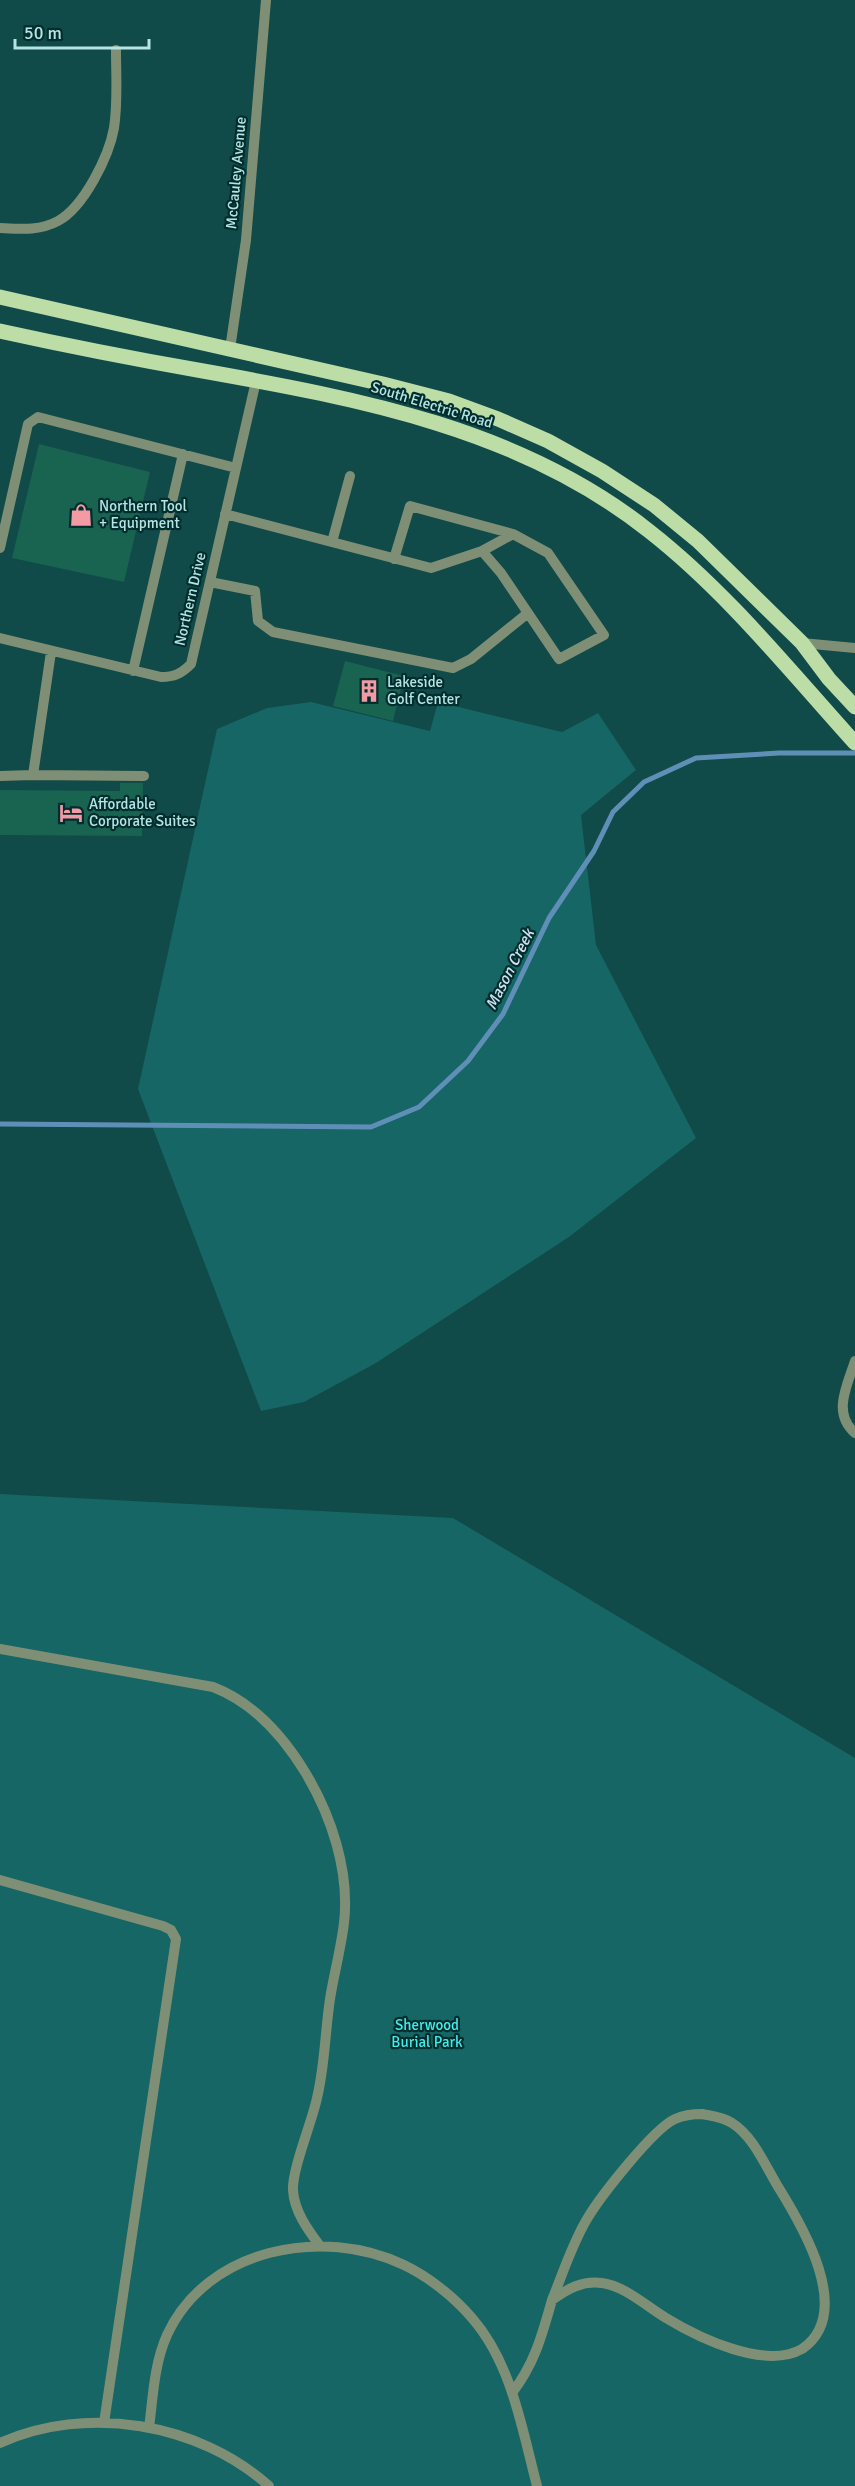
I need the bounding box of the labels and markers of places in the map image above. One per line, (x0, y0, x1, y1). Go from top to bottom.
place label: Northern Tool + Equipment (99, 497, 187, 532)
shop icon: Northern Tool + Equipment (68, 502, 94, 528)
place label: Lakeside Golf Center (387, 673, 460, 708)
building icon: Lakeside Golf Center (356, 678, 382, 704)
place label: Affordable Corporate Suites (89, 795, 196, 830)
hotel icon: Affordable Corporate Suites (58, 800, 84, 826)

